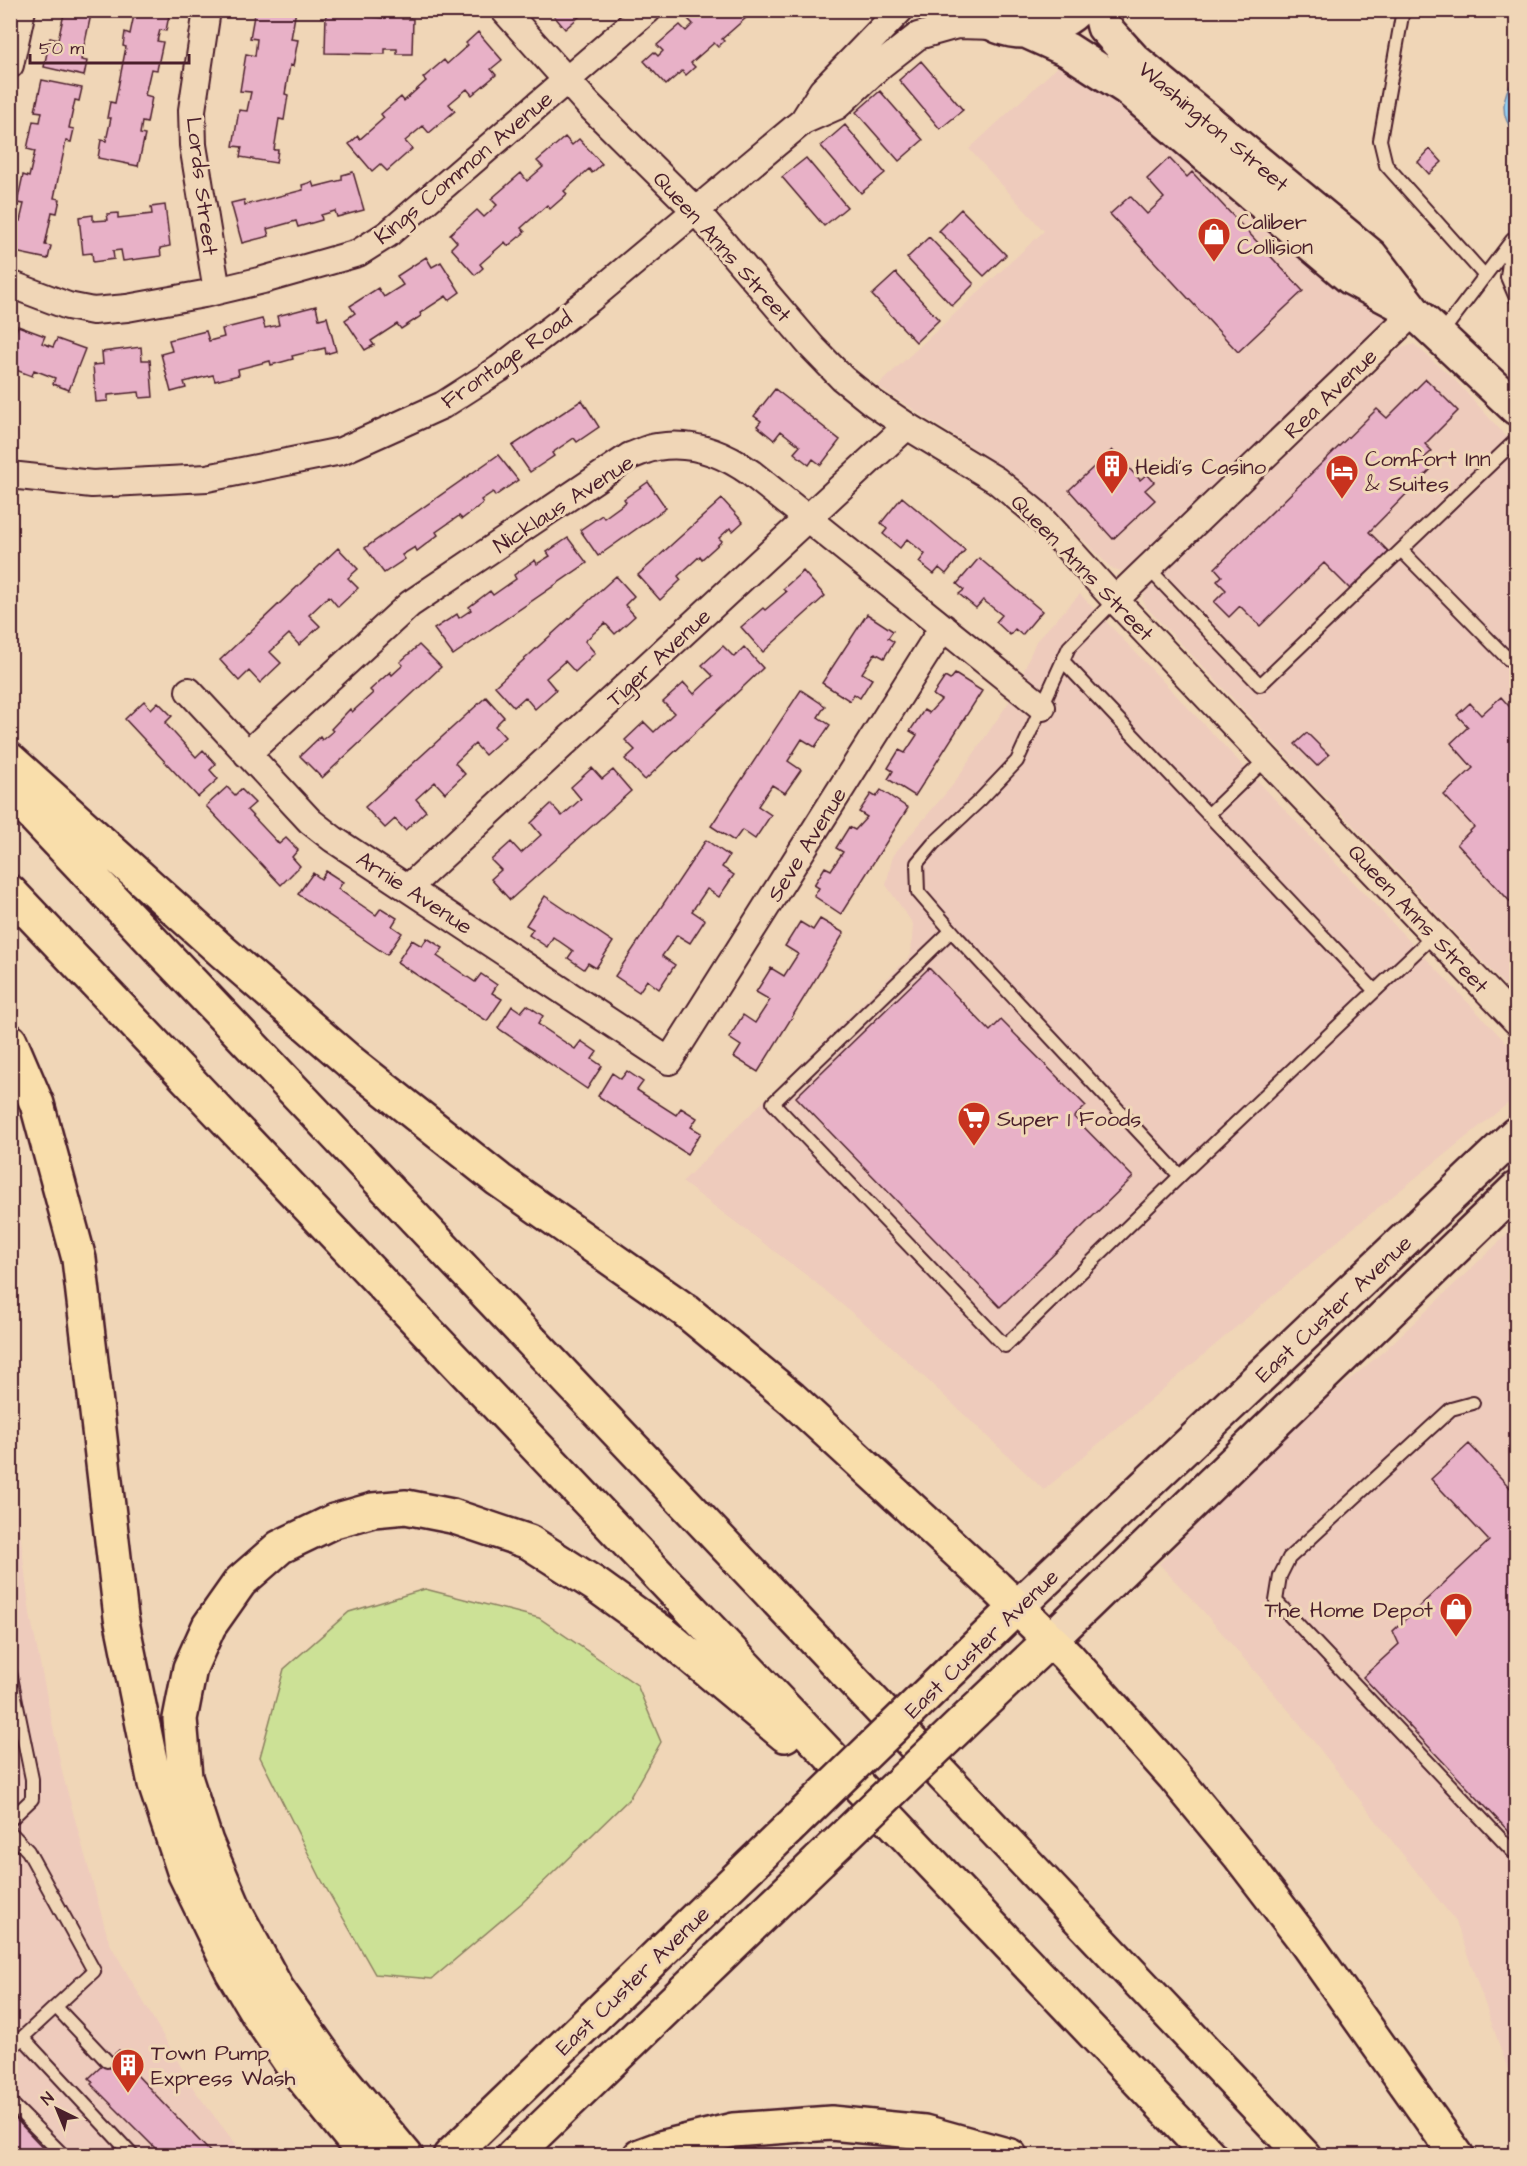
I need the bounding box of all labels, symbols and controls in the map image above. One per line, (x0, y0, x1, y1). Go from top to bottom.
scale bar (30, 27, 189, 65)
text: 50 m (39, 36, 84, 61)
street label: Washington Street (1130, 55, 1295, 200)
street label: Kings Common Avenue (368, 84, 561, 253)
street label: Lords Street (178, 115, 225, 257)
street label: Queen Anns Street (645, 164, 798, 330)
place label: Caliber Collision (1237, 207, 1313, 263)
shop icon: Caliber Collision (1196, 216, 1232, 263)
street label: Frontage Road (435, 304, 579, 418)
street label: Rea Avenue (1277, 342, 1385, 447)
place label: Comfort Inn & Suites (1365, 444, 1491, 500)
street label: Nicklaus Avenue (488, 447, 640, 561)
building icon: Heidi's Casino (1094, 448, 1130, 495)
place label: Heidi's Casino (1135, 452, 1267, 483)
hotel icon: Comfort Inn & Suites (1324, 453, 1360, 500)
street label: Queen Anns Street (1003, 487, 1161, 649)
street label: Tiger Avenue (600, 601, 719, 715)
street label: Seve Avenue (760, 782, 855, 908)
street label: Queen Anns Street (1340, 837, 1496, 1001)
street label: Arnie Avenue (350, 844, 478, 942)
supermarket icon: Super 1 Foods (956, 1100, 992, 1147)
place label: Super 1 Foods (997, 1104, 1141, 1135)
street label: East Custer Avenue (1249, 1228, 1419, 1390)
street label: East Custer Avenue (898, 1562, 1066, 1726)
shop icon: The Home Depot (1438, 1591, 1474, 1638)
place label: The Home Depot (1264, 1595, 1433, 1626)
street label: East Custer Avenue (549, 1899, 717, 2063)
place label: Town Pump Express Wash (151, 2038, 295, 2094)
building icon: Town Pump Express Wash (110, 2047, 146, 2094)
north arrow (27, 2079, 87, 2139)
text: N (36, 2087, 59, 2110)

